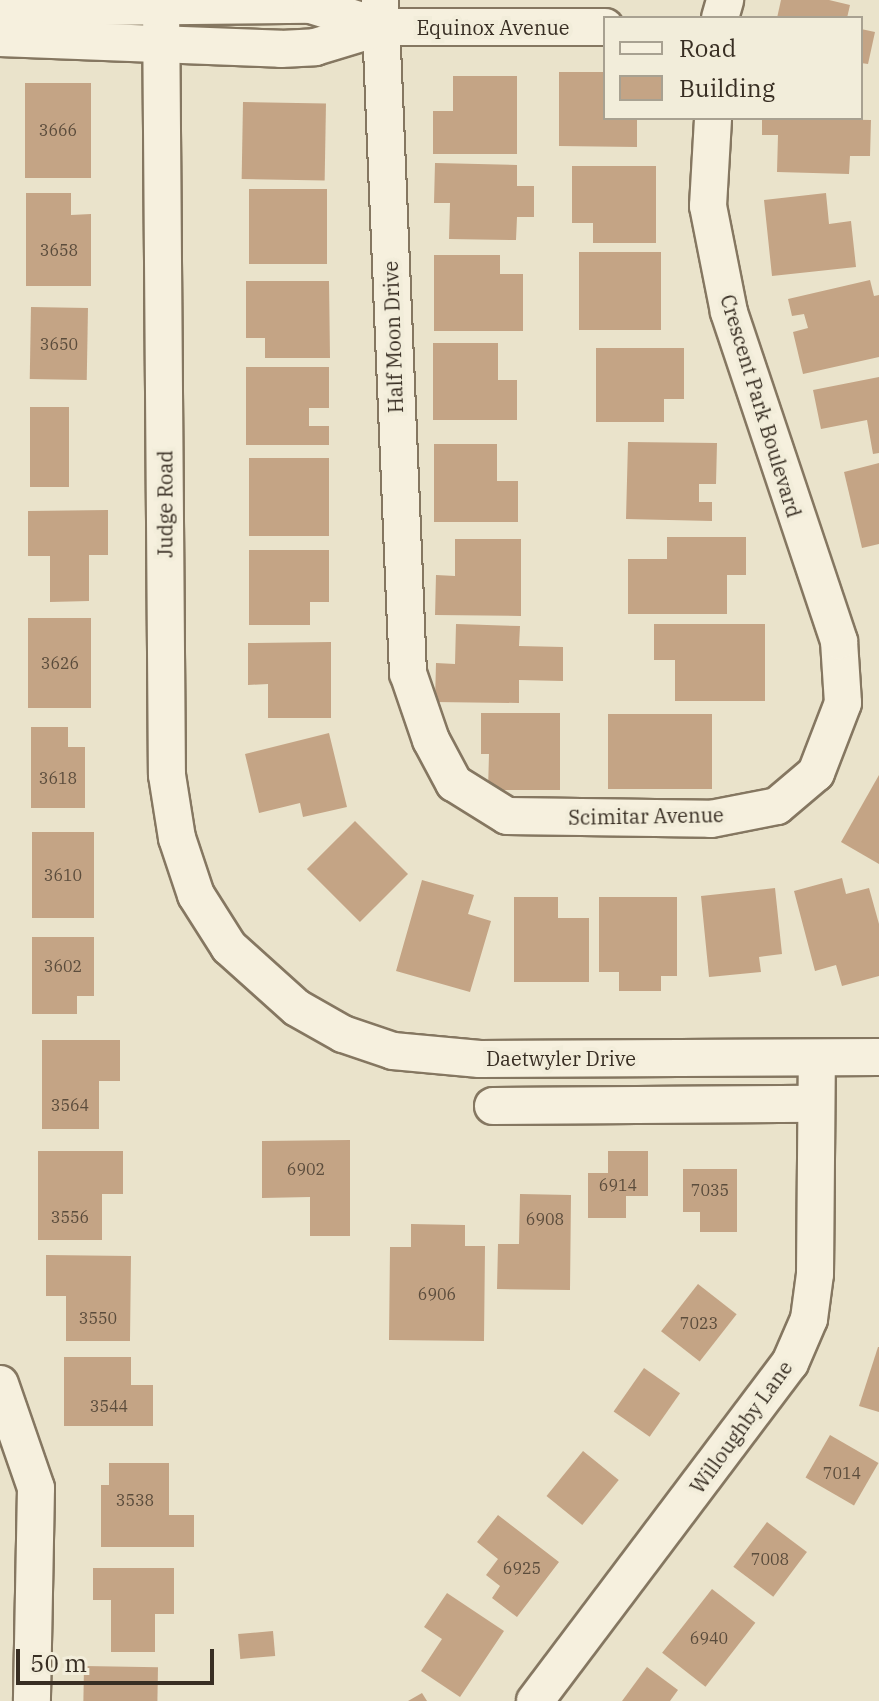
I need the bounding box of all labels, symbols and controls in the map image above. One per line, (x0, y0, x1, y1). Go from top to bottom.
street label: Equinox Avenue (416, 15, 570, 39)
legend (603, 16, 863, 120)
text: Road (679, 32, 736, 64)
text: Building (679, 72, 775, 104)
house number: 3666 (39, 120, 77, 140)
house number: 3658 (40, 240, 78, 260)
street label: Half Moon Drive (378, 261, 408, 413)
street label: Crescent Park Boulevard (716, 292, 806, 520)
house number: 3650 (40, 334, 78, 354)
street label: Judge Road (153, 450, 177, 558)
house number: 3626 (41, 653, 79, 673)
house number: 3618 (39, 768, 77, 788)
street label: Scimitar Avenue (568, 803, 724, 829)
house number: 3610 (44, 865, 82, 885)
house number: 3602 (44, 956, 82, 976)
street label: Daetwyler Drive (486, 1046, 636, 1070)
house number: 3564 (51, 1095, 89, 1115)
house number: 6902 (287, 1159, 325, 1179)
house number: 6914 (599, 1175, 637, 1195)
house number: 7035 (691, 1180, 729, 1200)
house number: 3556 (51, 1207, 89, 1227)
house number: 6908 (526, 1209, 564, 1229)
house number: 6906 (418, 1284, 456, 1304)
house number: 3550 (79, 1308, 117, 1328)
house number: 7023 (680, 1313, 718, 1333)
street label: Willoughby Lane (685, 1356, 797, 1498)
house number: 3544 (90, 1396, 128, 1416)
house number: 7014 (823, 1463, 861, 1483)
house number: 3538 (116, 1490, 154, 1510)
house number: 7008 (751, 1549, 789, 1569)
house number: 6925 (503, 1558, 541, 1578)
house number: 6940 (690, 1628, 728, 1648)
scale bar (20, 1633, 218, 1683)
text: 50 m (30, 1647, 87, 1679)

